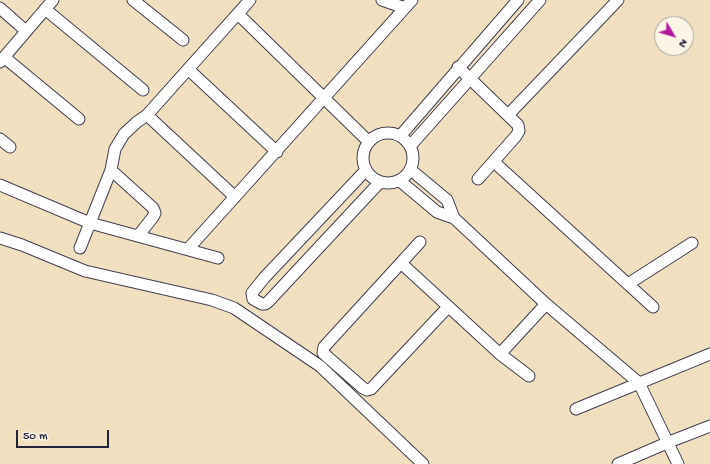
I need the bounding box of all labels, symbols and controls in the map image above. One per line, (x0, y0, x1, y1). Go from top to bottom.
north arrow (654, 16, 694, 56)
text: N (676, 36, 690, 49)
scale bar (18, 422, 111, 448)
text: 50 m (23, 430, 48, 444)

